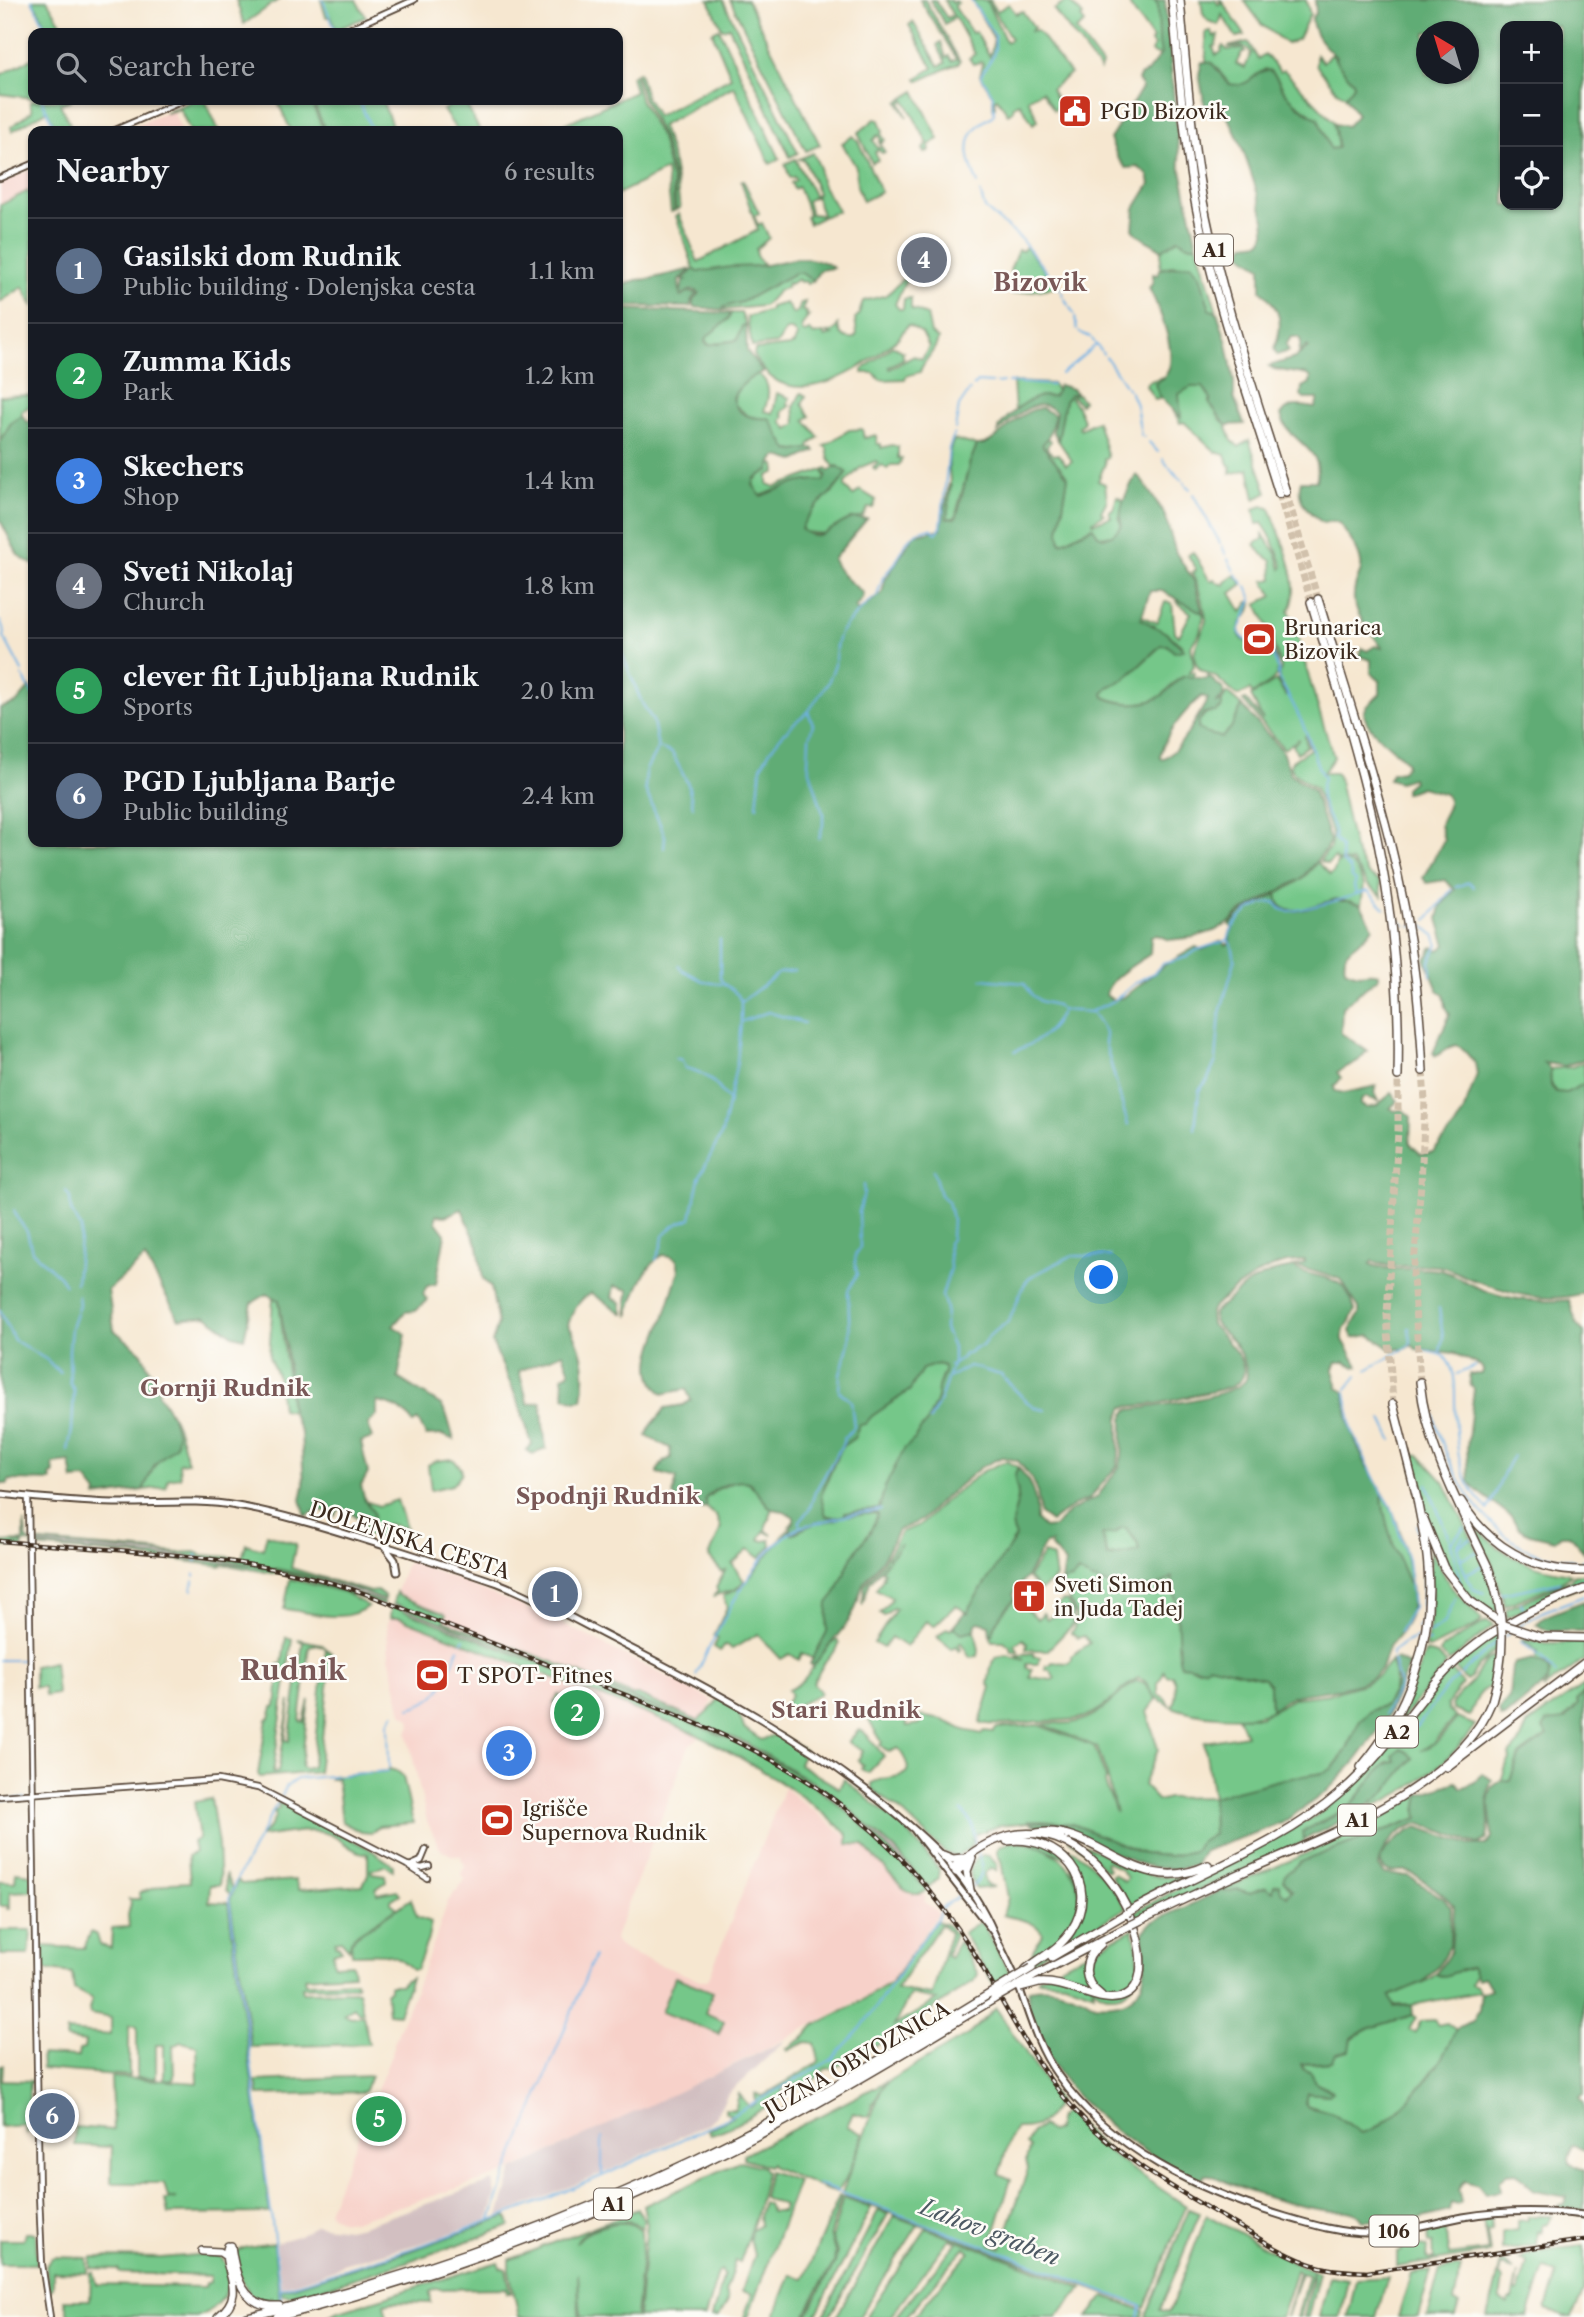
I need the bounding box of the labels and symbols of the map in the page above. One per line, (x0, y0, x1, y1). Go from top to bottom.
north arrow (1416, 21, 1479, 84)
public building icon: PGD Bizovik (1056, 92, 1094, 130)
place label: PGD Bizovik (1100, 99, 1228, 124)
pin: 4 (901, 234, 947, 286)
road number: A1 (1195, 234, 1233, 266)
district label: Bizovik (993, 268, 1088, 297)
place label: Brunarica Bizovik (1284, 615, 1383, 664)
sports icon: Brunarica Bizovik (1240, 620, 1278, 658)
your location (1084, 1260, 1118, 1294)
district label: Gornji Rudnik (140, 1374, 311, 1402)
district label: Spodnji Rudnik (516, 1482, 701, 1510)
street label: DOLENJSKA CESTA (306, 1496, 514, 1584)
pin: 1 (532, 1568, 578, 1620)
place label: Sveti Simon in Juda Tadej (1054, 1572, 1183, 1621)
church icon: Sveti Simon in Juda Tadej (1010, 1577, 1048, 1615)
district label: Rudnik (240, 1653, 347, 1687)
sports icon: T SPOT- Fitnes (413, 1656, 451, 1694)
place label: T SPOT- Fitnes (457, 1663, 613, 1688)
pin: 2 (554, 1687, 600, 1739)
district label: Stari Rudnik (771, 1696, 922, 1724)
road number: A2 (1376, 1716, 1418, 1748)
pin: 3 (486, 1727, 532, 1779)
place label: Igrišče Supernova Rudnik (522, 1796, 707, 1845)
sports icon: Igrišče Supernova Rudnik (478, 1801, 516, 1839)
road number: A1 (1338, 1804, 1376, 1836)
street label: JUŽNA OBVOZNICA (757, 1995, 955, 2124)
pin: 6 (29, 2090, 75, 2142)
pin: 5 (356, 2093, 402, 2145)
road number: A1 (594, 2188, 632, 2220)
water label: Lahov graben (914, 2192, 1064, 2271)
road number: 106 (1370, 2216, 1418, 2246)

